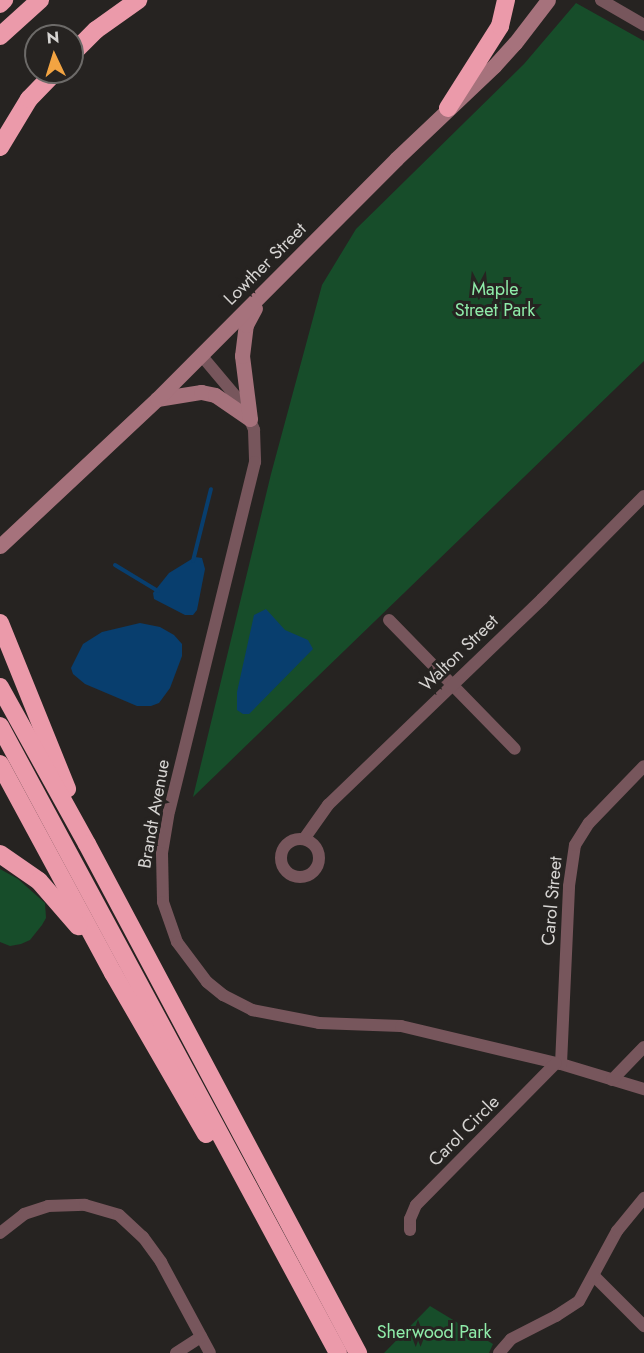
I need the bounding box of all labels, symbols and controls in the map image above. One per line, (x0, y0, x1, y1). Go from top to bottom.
north arrow (24, 24, 84, 84)
text: N (46, 26, 60, 49)
street label: Lowther Street (219, 218, 311, 310)
park label: Maple Street Park (455, 279, 535, 322)
street label: Walton Street (415, 610, 503, 696)
street label: Brandt Avenue (134, 758, 174, 870)
street label: Carol Street (537, 856, 567, 946)
street label: Carol Circle (424, 1091, 504, 1171)
park label: Sherwood Park (377, 1321, 491, 1343)

